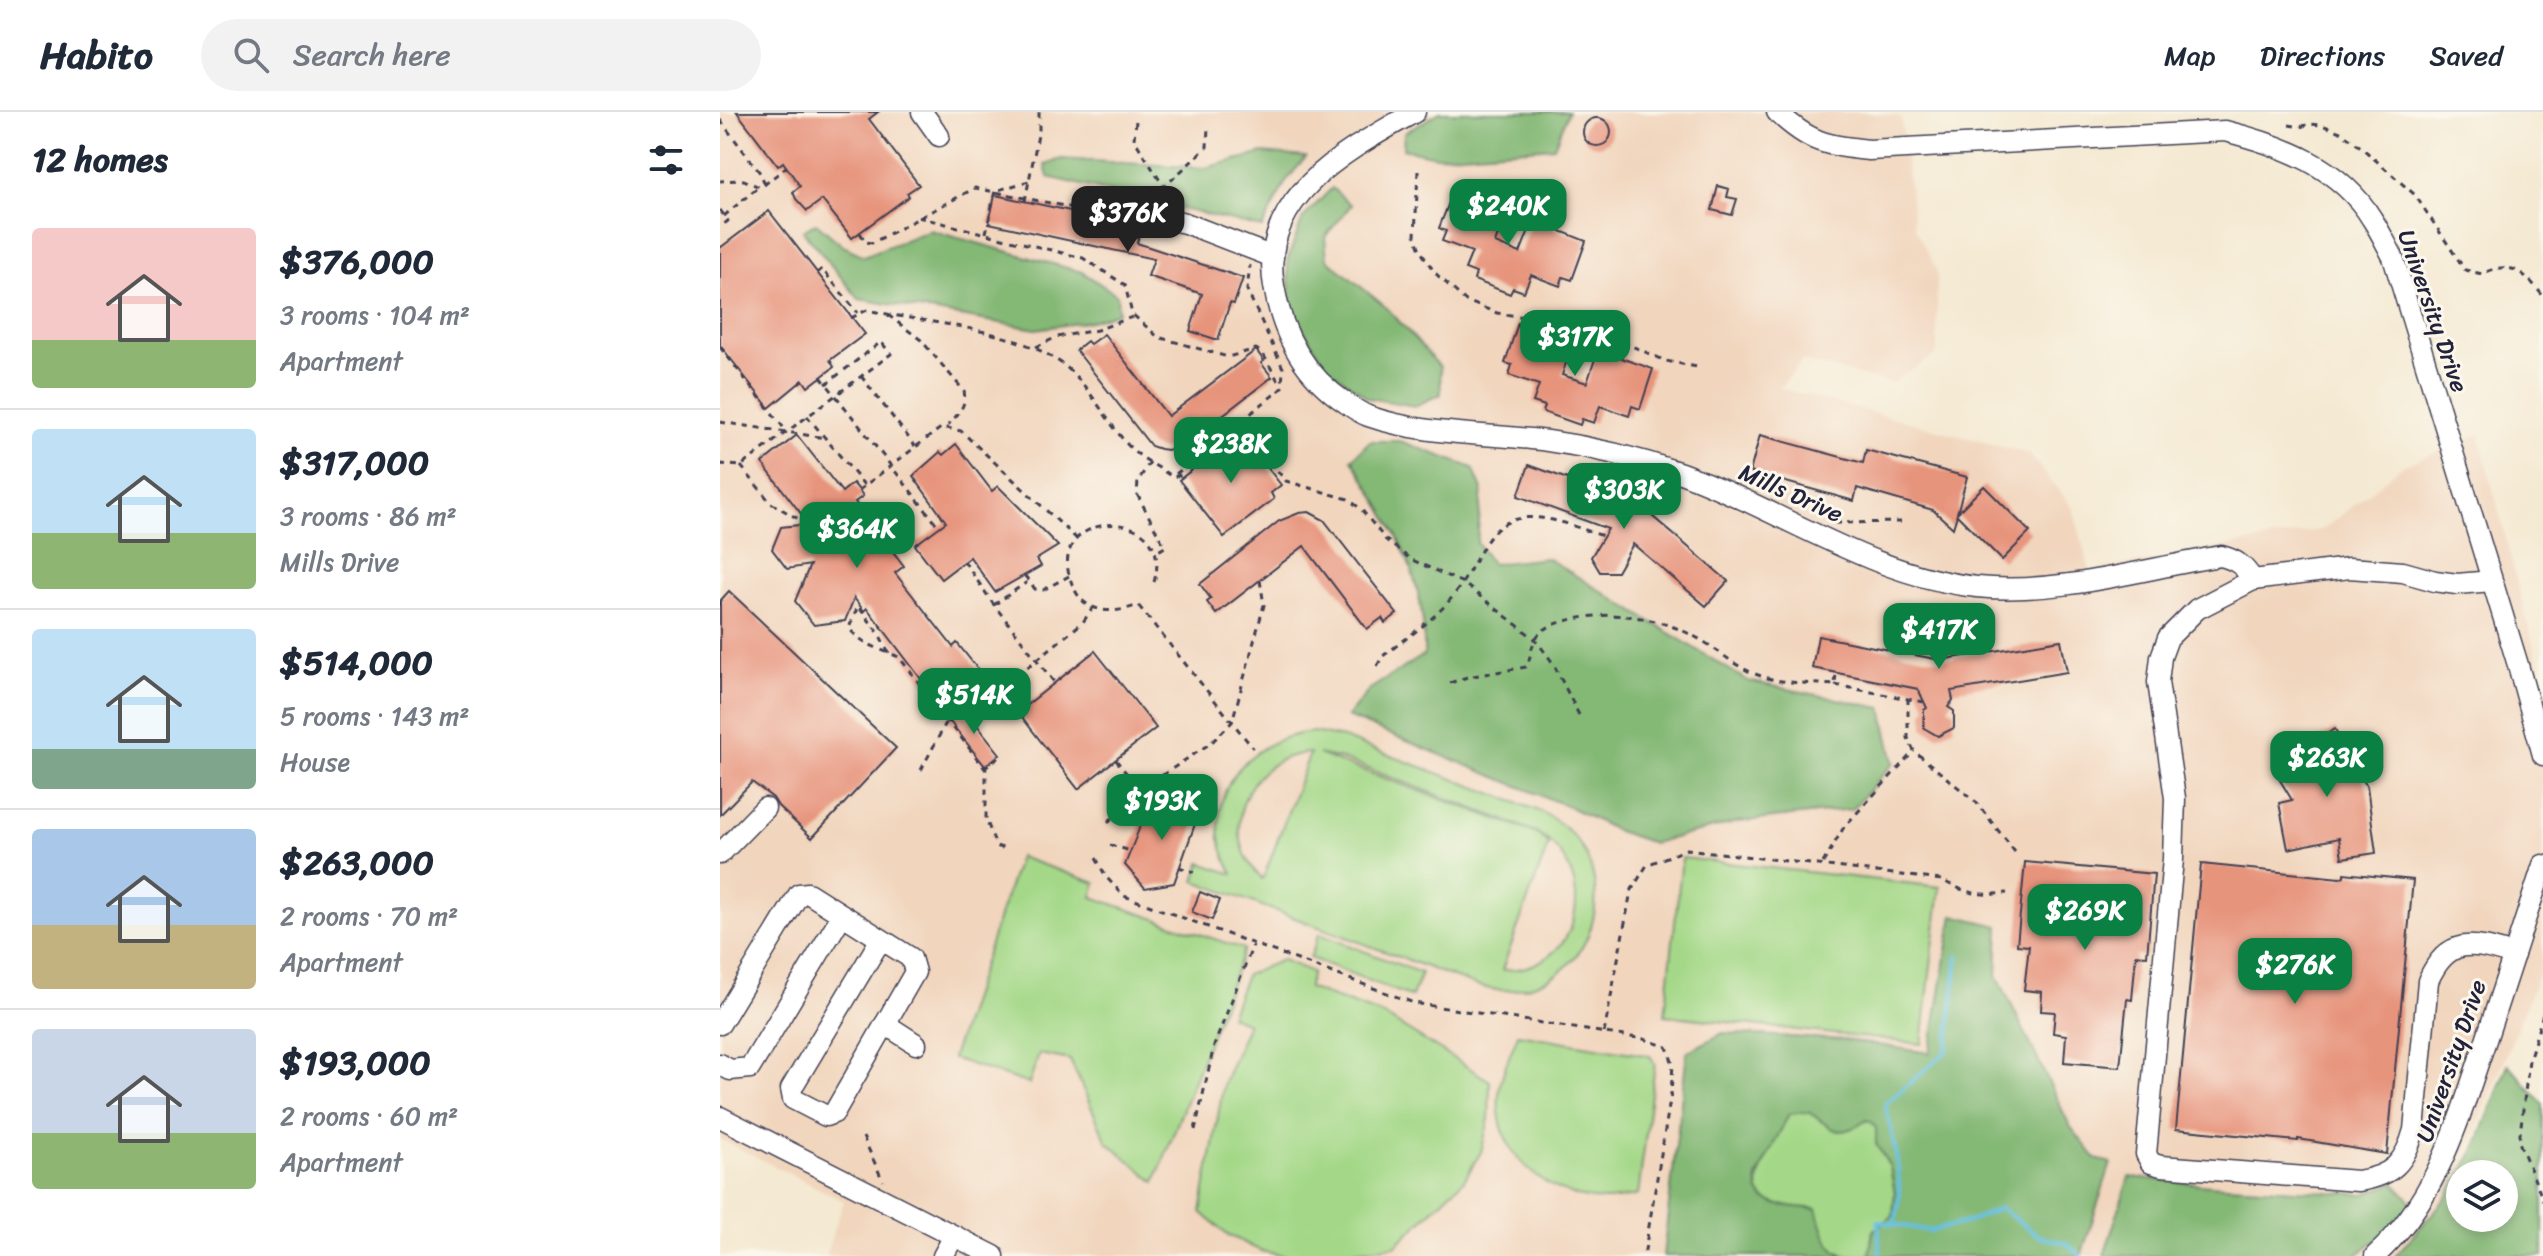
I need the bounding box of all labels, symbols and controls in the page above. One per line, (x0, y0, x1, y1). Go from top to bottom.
search box (201, 19, 761, 91)
text: Habito (40, 22, 153, 89)
text: Search here (293, 28, 451, 82)
text: Map (2164, 31, 2216, 80)
text: Directions (2260, 31, 2385, 80)
text: Saved (2429, 31, 2503, 80)
icon: search (229, 33, 273, 77)
text: 12 homes (32, 130, 168, 190)
icon: filters (644, 138, 688, 182)
pin: $240K (1452, 179, 1564, 247)
text: $240K (1468, 182, 1549, 228)
pin: $376K (1072, 186, 1184, 254)
text: $376K (1089, 189, 1167, 235)
street label: University Drive (2386, 224, 2480, 398)
text: $376,000 (280, 232, 434, 292)
icon: home (96, 260, 192, 356)
text: 3 rooms · 104 m² (280, 292, 470, 338)
pin: $317K (1519, 310, 1631, 378)
text: $317K (1538, 313, 1612, 359)
text: Apartment (280, 338, 403, 384)
pin: $238K (1175, 417, 1287, 485)
text: $238K (1192, 420, 1270, 466)
text: $317,000 (280, 433, 429, 493)
street label: Mills Drive (1732, 451, 1850, 535)
icon: home (96, 461, 192, 557)
pin: $303K (1568, 463, 1680, 531)
text: $303K (1585, 466, 1663, 512)
text: 3 rooms · 86 m² (280, 493, 457, 539)
pin: $364K (801, 502, 913, 570)
text: $364K (818, 505, 896, 551)
text: Mills Drive (280, 539, 399, 585)
pin: $417K (1883, 603, 1995, 671)
text: $417K (1901, 606, 1977, 652)
text: $514,000 (280, 633, 433, 693)
icon: home (96, 661, 192, 757)
pin: $514K (918, 668, 1030, 736)
text: $514K (936, 671, 1012, 717)
text: 5 rooms · 143 m² (280, 693, 469, 739)
pin: $263K (2271, 731, 2383, 799)
text: $263K (2288, 734, 2366, 780)
text: House (280, 739, 350, 785)
pin: $193K (1106, 774, 1218, 842)
text: $193K (1125, 777, 1199, 823)
text: $263,000 (280, 833, 434, 893)
icon: home (96, 861, 192, 957)
pin: $269K (2029, 884, 2141, 952)
text: $269K (2045, 887, 2125, 933)
text: 2 rooms · 70 m² (280, 893, 458, 939)
pin: $276K (2239, 938, 2351, 1006)
text: Apartment (280, 939, 403, 985)
text: $276K (2256, 941, 2334, 987)
street label: University Drive (2404, 974, 2498, 1148)
text: $193,000 (280, 1033, 431, 1093)
icon: home (96, 1061, 192, 1157)
text: 2 rooms · 60 m² (280, 1093, 458, 1139)
text: Apartment (280, 1139, 403, 1185)
map controls (2446, 1160, 2518, 1232)
button: layers (2446, 1160, 2518, 1232)

